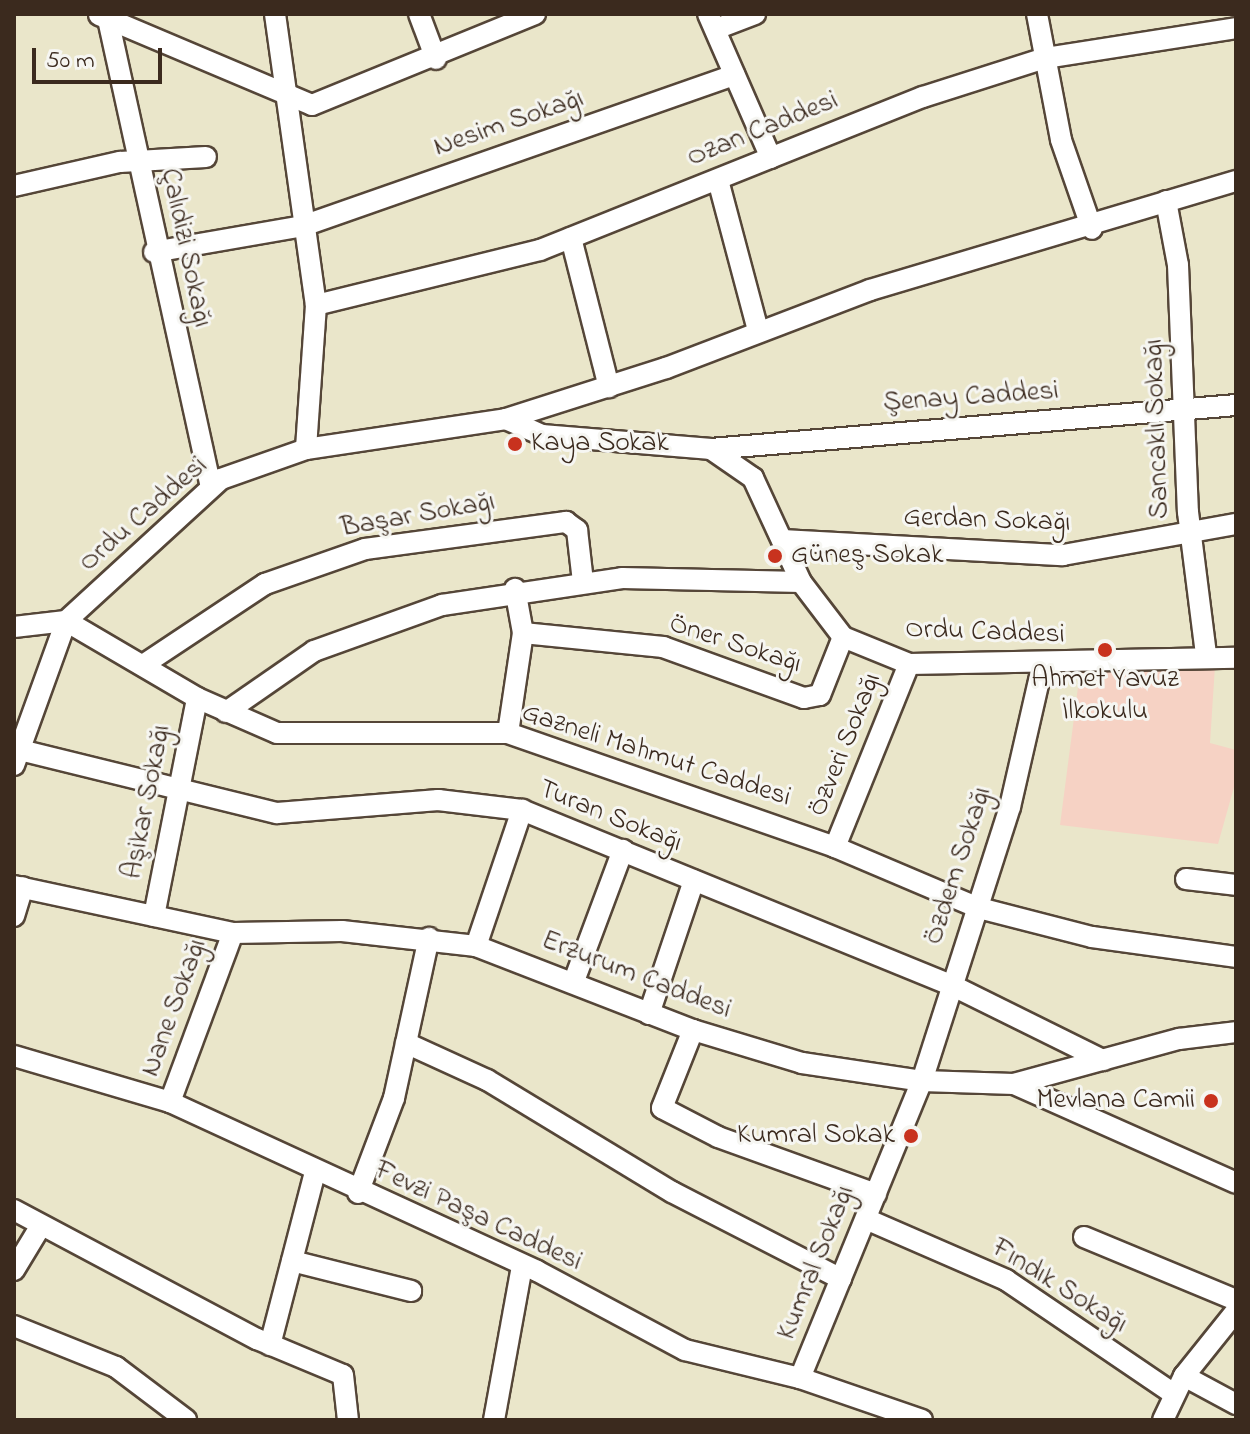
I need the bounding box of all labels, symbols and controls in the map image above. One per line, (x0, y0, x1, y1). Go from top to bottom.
scale bar (36, 32, 166, 82)
text: 50 m (46, 44, 95, 79)
street label: Nesim Sokağı (430, 83, 588, 165)
street label: Ozan Caddesi (683, 84, 843, 176)
street label: Çalıdizi Sokağı (152, 166, 218, 330)
street label: Sancaklı Sokağı (1138, 338, 1178, 520)
street label: Şenay Caddesi (882, 375, 1060, 421)
place label: Kaya Sokak (531, 427, 669, 461)
marker: Kaya Sokak (506, 435, 524, 453)
street label: Ordu Caddesi (73, 450, 215, 580)
street label: Başar Sokağı (338, 486, 498, 546)
street label: Gerdan Sokağı (903, 501, 1071, 541)
place label: Güneş Sokak (791, 539, 943, 573)
marker: Güneş Sokak (766, 547, 784, 565)
street label: Öner Sokağı (665, 608, 805, 682)
street label: Ordu Caddesi (905, 613, 1065, 653)
marker: Ahmet Yavuz İlkokulu (1096, 641, 1114, 659)
place label: Ahmet Yavuz İlkokulu (1031, 663, 1179, 729)
street label: Özveri Sokağı (802, 668, 890, 822)
street label: Gazneli Mahmut Caddesi (517, 697, 795, 815)
street label: Aşikar Sokağı (117, 722, 179, 882)
street label: Turan Sokağı (533, 773, 687, 861)
street label: Özdem Sokağı (918, 783, 1000, 949)
street label: Erzurum Caddesi (536, 924, 736, 1028)
street label: Nane Sokağı (135, 935, 215, 1081)
place label: Mevlana Camii (1037, 1084, 1195, 1118)
marker: Mevlana Camii (1202, 1092, 1220, 1110)
place label: Kumral Sokak (737, 1119, 895, 1153)
marker: Kumral Sokak (902, 1127, 920, 1145)
street label: Fevzi Paşa Caddesi (369, 1154, 587, 1280)
street label: Kumral Sokağı (771, 1181, 863, 1345)
street label: Fındık Sokağı (985, 1232, 1133, 1342)

